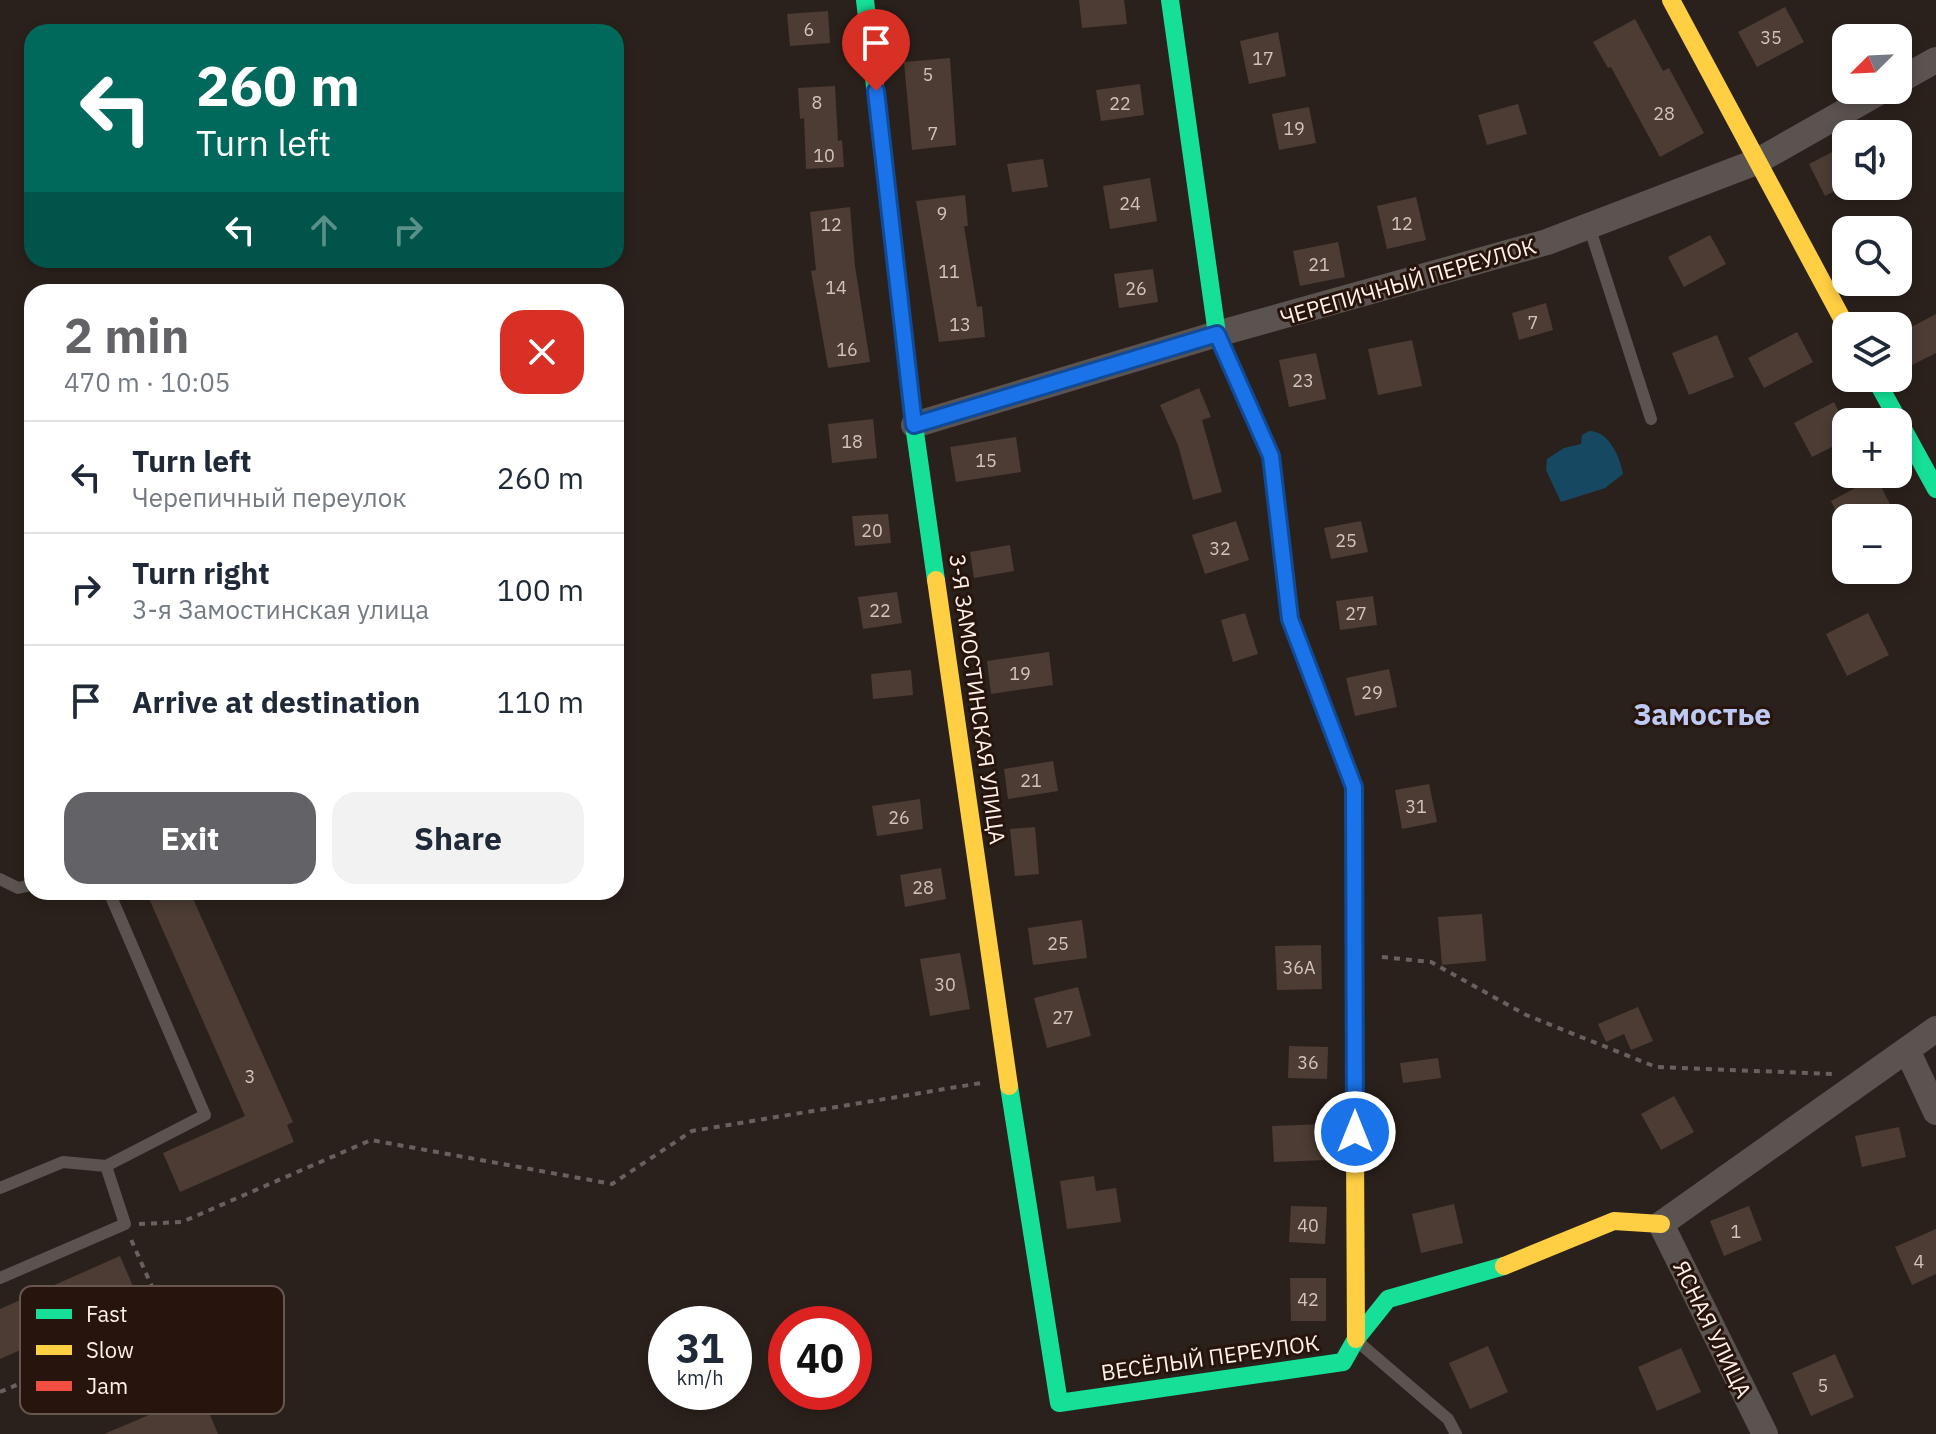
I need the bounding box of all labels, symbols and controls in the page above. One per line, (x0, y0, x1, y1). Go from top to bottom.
pin (842, 9, 910, 91)
house number: 6 (804, 18, 814, 41)
icon: arrive (854, 21, 898, 65)
north arrow (1832, 24, 1912, 104)
map controls (1832, 24, 1912, 584)
house number: 35 (1760, 26, 1782, 49)
house number: 17 (1252, 47, 1274, 70)
text: 260 m (196, 49, 360, 121)
icon: left (64, 56, 168, 160)
house number: 5 (923, 63, 933, 86)
house number: 8 (812, 91, 822, 114)
house number: 22 (1109, 92, 1131, 115)
house number: 28 (1653, 102, 1675, 125)
house number: 19 (1283, 117, 1305, 140)
text: Turn left (196, 119, 331, 166)
button: sound (1832, 120, 1912, 200)
house number: 7 (928, 122, 938, 145)
house number: 10 (813, 144, 835, 167)
house number: 24 (1119, 192, 1141, 215)
house number: 9 (937, 202, 947, 225)
icon: left (218, 208, 262, 252)
icon: ahead (302, 208, 346, 252)
icon: right (386, 208, 430, 252)
house number: 12 (1391, 212, 1413, 235)
house number: 12 (820, 213, 842, 236)
button: search (1832, 216, 1912, 296)
street label: ЧЕРЕПИЧНЫЙ ПЕРЕУЛОК (1277, 231, 1539, 331)
house number: 21 (1308, 253, 1330, 276)
house number: 11 (938, 260, 960, 283)
house number: 14 (825, 276, 847, 299)
house number: 26 (1125, 277, 1147, 300)
text: 2 min (64, 304, 189, 366)
button: close (500, 310, 584, 394)
house number: 7 (1528, 311, 1538, 334)
button: layers (1832, 312, 1912, 392)
house number: 13 (949, 313, 971, 336)
house number: 16 (836, 338, 858, 361)
text: 470 m · 10:05 (64, 365, 230, 399)
house number: 23 (1292, 369, 1314, 392)
button: + (1832, 408, 1912, 488)
house number: 18 (841, 430, 863, 453)
text: Turn left (132, 441, 251, 480)
house number: 15 (975, 449, 997, 472)
icon: left (64, 455, 108, 499)
text: 260 m (497, 458, 584, 497)
text: Черепичный переулок (132, 480, 407, 514)
button: − (1832, 504, 1912, 584)
house number: 20 (861, 519, 883, 542)
house number: 25 (1335, 529, 1357, 552)
house number: 32 (1209, 537, 1231, 560)
street label: 3-Я ЗАМОСТИНСКАЯ УЛИЦА (943, 552, 1013, 846)
text: Turn right (132, 553, 270, 592)
icon: right (64, 567, 108, 611)
text: 100 m (497, 570, 584, 609)
text: 3-я Замостинская улица (132, 592, 429, 626)
house number: 22 (869, 599, 891, 622)
house number: 27 (1345, 602, 1367, 625)
house number: 19 (1009, 662, 1031, 685)
icon: arrive (64, 679, 108, 723)
house number: 29 (1361, 681, 1383, 704)
text: Arrive at destination (132, 682, 420, 721)
text: 110 m (497, 682, 584, 721)
district label: Замостье (1633, 694, 1771, 733)
house number: 21 (1020, 769, 1042, 792)
button: Exit (64, 792, 316, 884)
button: Share (332, 792, 584, 884)
house number: 31 (1405, 795, 1427, 818)
house number: 26 (888, 806, 910, 829)
house number: 28 (912, 876, 934, 899)
house number: 25 (1047, 932, 1069, 955)
house number: 36А (1282, 956, 1316, 979)
house number: 30 (934, 973, 956, 996)
house number: 27 (1052, 1006, 1074, 1029)
house number: 36 (1297, 1051, 1319, 1074)
house number: 3 (245, 1065, 255, 1088)
position arrow (1313, 1090, 1397, 1174)
house number: 40 (1297, 1214, 1319, 1237)
house number: 1 (1731, 1220, 1741, 1243)
house number: 4 (1914, 1250, 1925, 1273)
street label: ЯСНАЯ УЛИЦА (1667, 1255, 1759, 1403)
legend (20, 1286, 284, 1414)
house number: 42 (1297, 1288, 1319, 1311)
text: Fast (86, 1299, 127, 1328)
speed limit sign: 40 (768, 1306, 872, 1410)
text: 31 (676, 1322, 724, 1374)
street label: ВЕСЁЛЫЙ ПЕРЕУЛОК (1099, 1327, 1321, 1387)
text: Slow (86, 1335, 134, 1364)
text: km/h (676, 1364, 724, 1391)
text: Jam (86, 1371, 128, 1400)
house number: 5 (1818, 1374, 1828, 1397)

